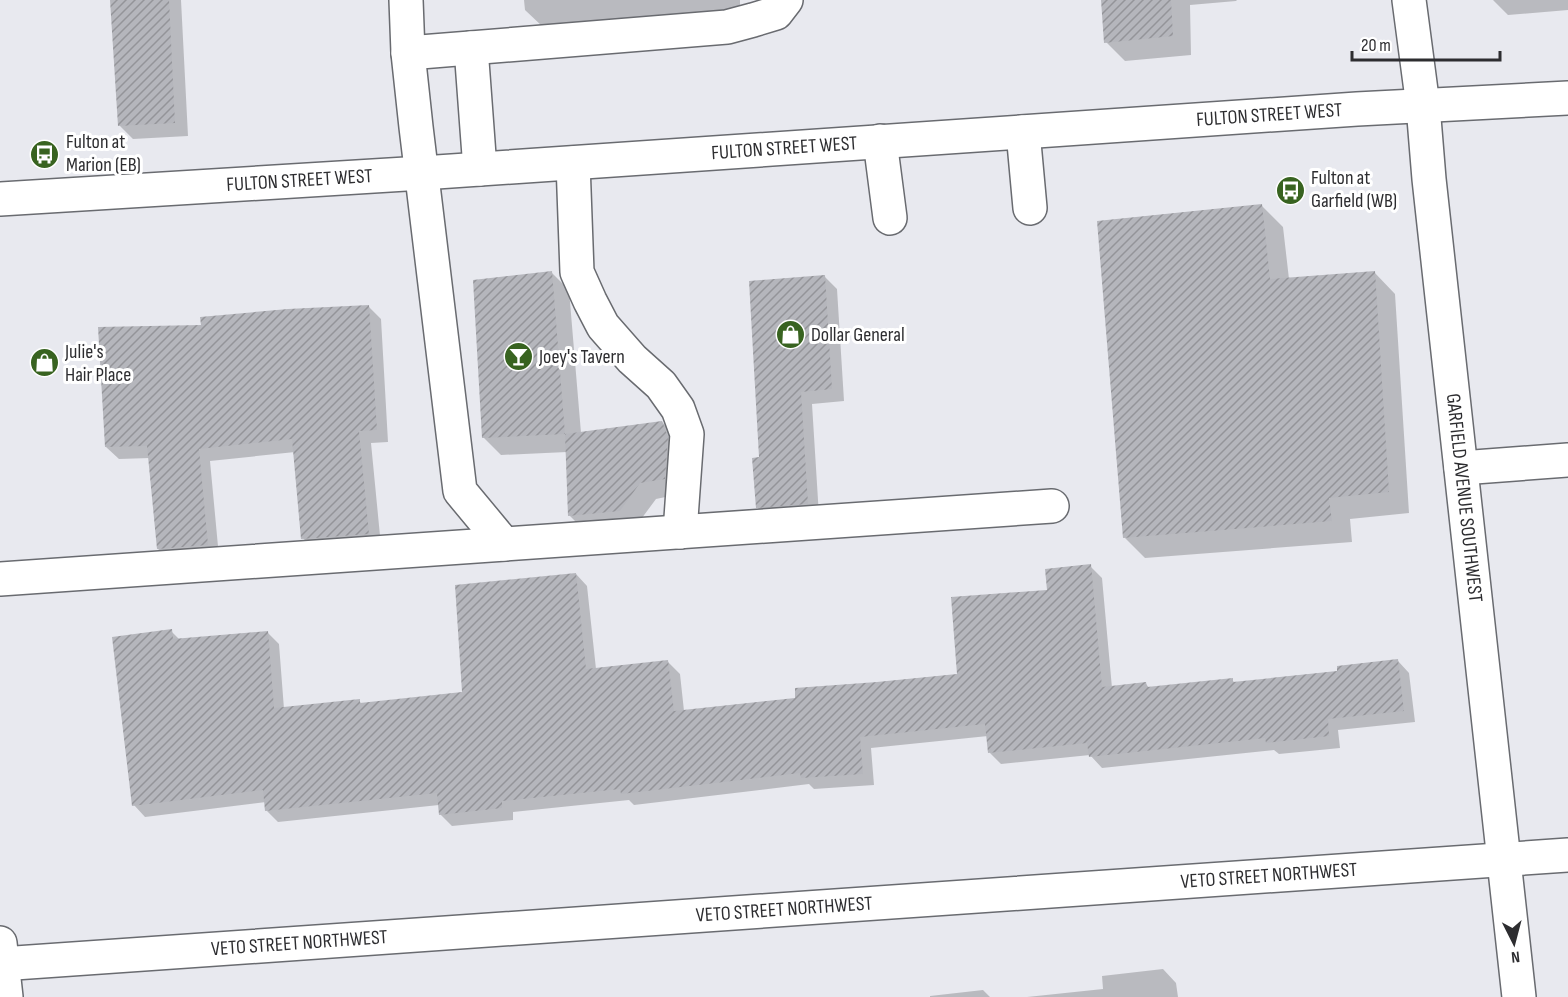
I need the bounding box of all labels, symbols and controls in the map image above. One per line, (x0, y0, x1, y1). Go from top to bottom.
scale bar (1352, 24, 1500, 62)
text: 20 m (1361, 35, 1391, 56)
street label: FULTON STREET WEST (1195, 98, 1343, 132)
place label: Fulton at Marion (EB) (66, 130, 141, 177)
street label: FULTON STREET WEST (711, 131, 858, 165)
bus stop icon: Fulton at Marion (EB) (29, 138, 61, 170)
street label: FULTON STREET WEST (226, 164, 373, 197)
place label: Fulton at Garfield (WB) (1311, 166, 1397, 213)
bus stop icon: Fulton at Garfield (WB) (1274, 174, 1306, 206)
shop icon: Dollar General (774, 319, 806, 351)
place label: Dollar General (811, 323, 905, 347)
place label: Julie's Hair Place (64, 340, 131, 387)
bar icon: Joey's Tavern (502, 341, 534, 373)
place label: Joey's Tavern (538, 345, 625, 369)
shop icon: Julie's Hair Place (28, 347, 60, 379)
street label: GARFIELD AVENUE SOUTHWEST (1441, 392, 1487, 603)
street label: VETO STREET NORTHWEST (1180, 858, 1358, 894)
street label: VETO STREET NORTHWEST (695, 891, 873, 928)
north arrow (1484, 913, 1544, 973)
street label: VETO STREET NORTHWEST (210, 925, 388, 961)
text: N (1510, 947, 1521, 966)

